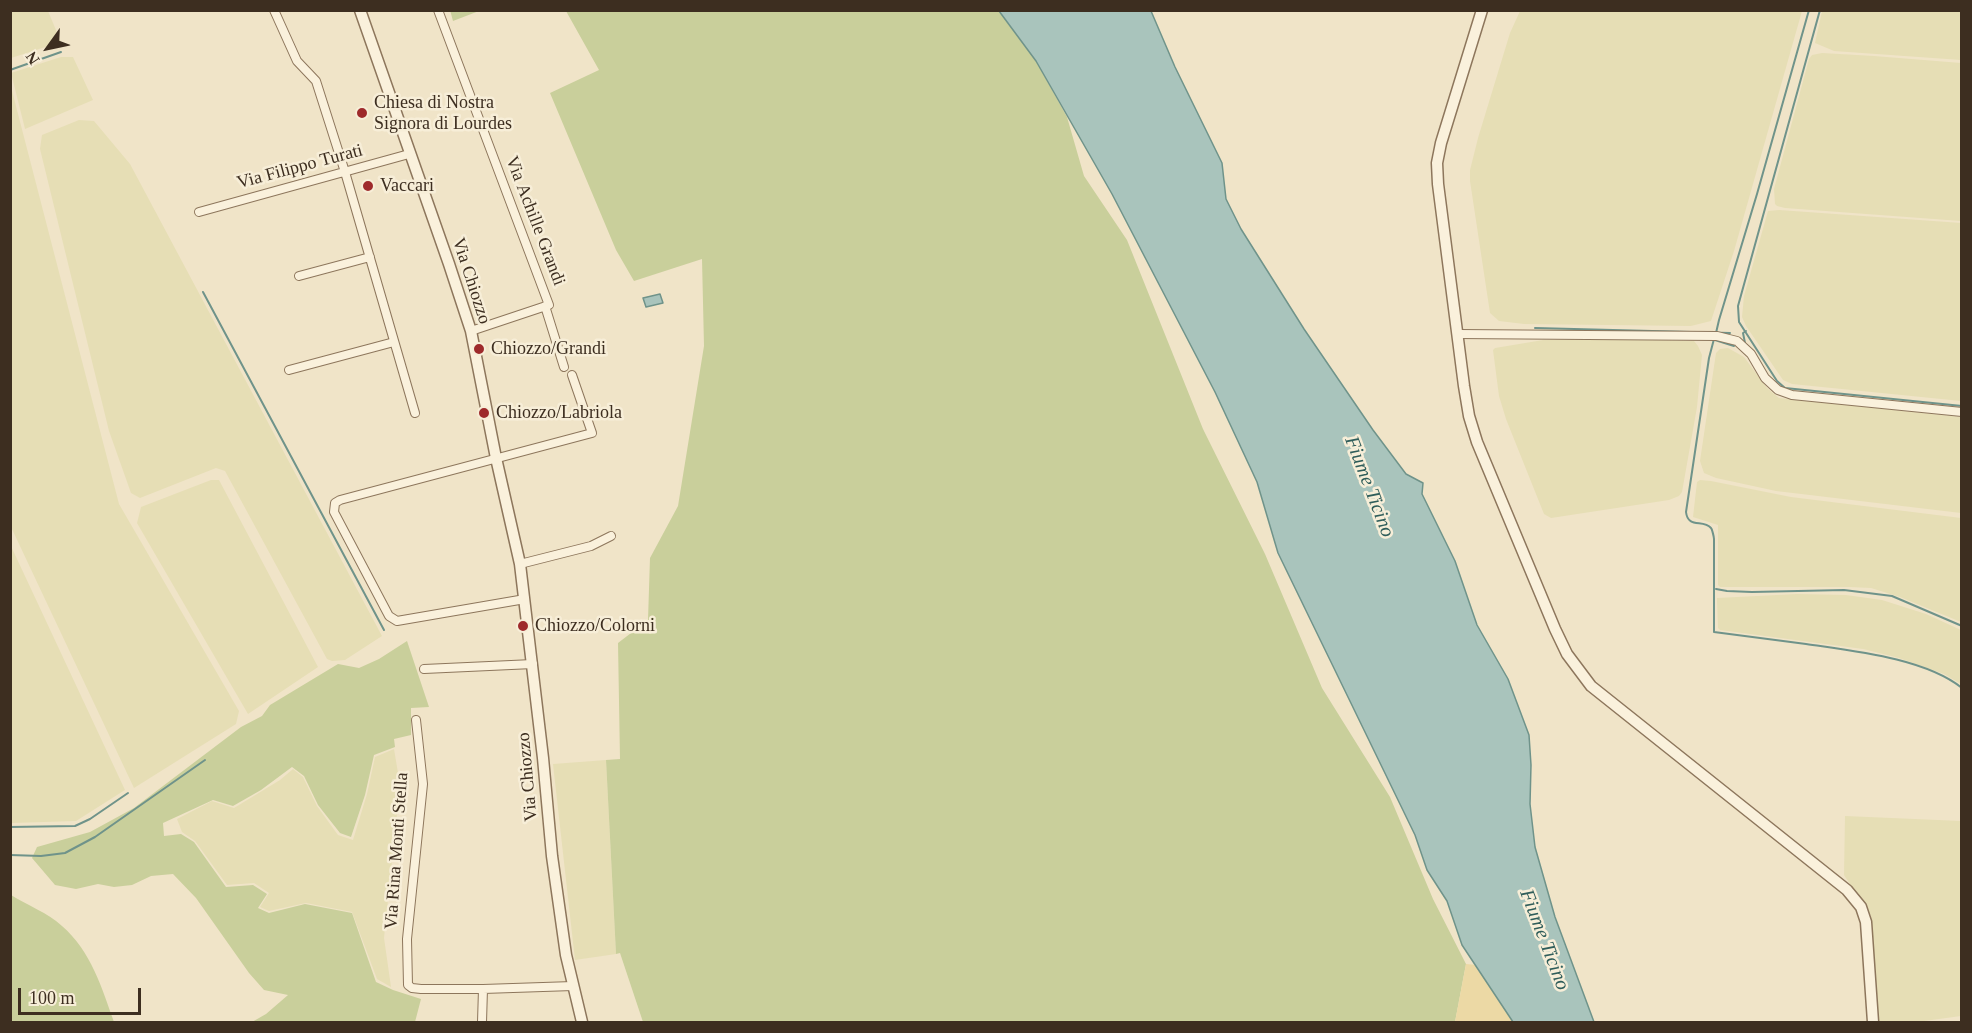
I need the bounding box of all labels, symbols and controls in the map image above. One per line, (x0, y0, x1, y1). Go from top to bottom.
north arrow (18, 18, 78, 78)
text: N (22, 49, 43, 68)
place label: Chiesa di Nostra Signora di Lourdes (374, 92, 512, 134)
marker: Chiesa di Nostra Signora di Lourdes (355, 106, 369, 120)
street label: Via Filippo Turati (235, 140, 365, 194)
street label: Via Achille Grandi (500, 153, 570, 289)
place label: Vaccari (380, 175, 434, 197)
marker: Vaccari (361, 179, 375, 193)
street label: Via Chiozzo (447, 235, 495, 327)
place label: Chiozzo/Grandi (491, 338, 606, 360)
marker: Chiozzo/Grandi (472, 342, 486, 356)
place label: Chiozzo/Labriola (496, 402, 622, 424)
marker: Chiozzo/Labriola (477, 406, 491, 420)
water label: Fiume Ticino (1339, 433, 1399, 541)
place label: Chiozzo/Colorni (535, 615, 655, 637)
marker: Chiozzo/Colorni (516, 619, 530, 633)
street label: Via Chiozzo (513, 732, 543, 822)
street label: Via Rina Monti Stella (381, 772, 413, 930)
water label: Fiume Ticino (1514, 886, 1574, 994)
scale bar (21, 976, 144, 1014)
text: 100 m (29, 988, 75, 1008)

